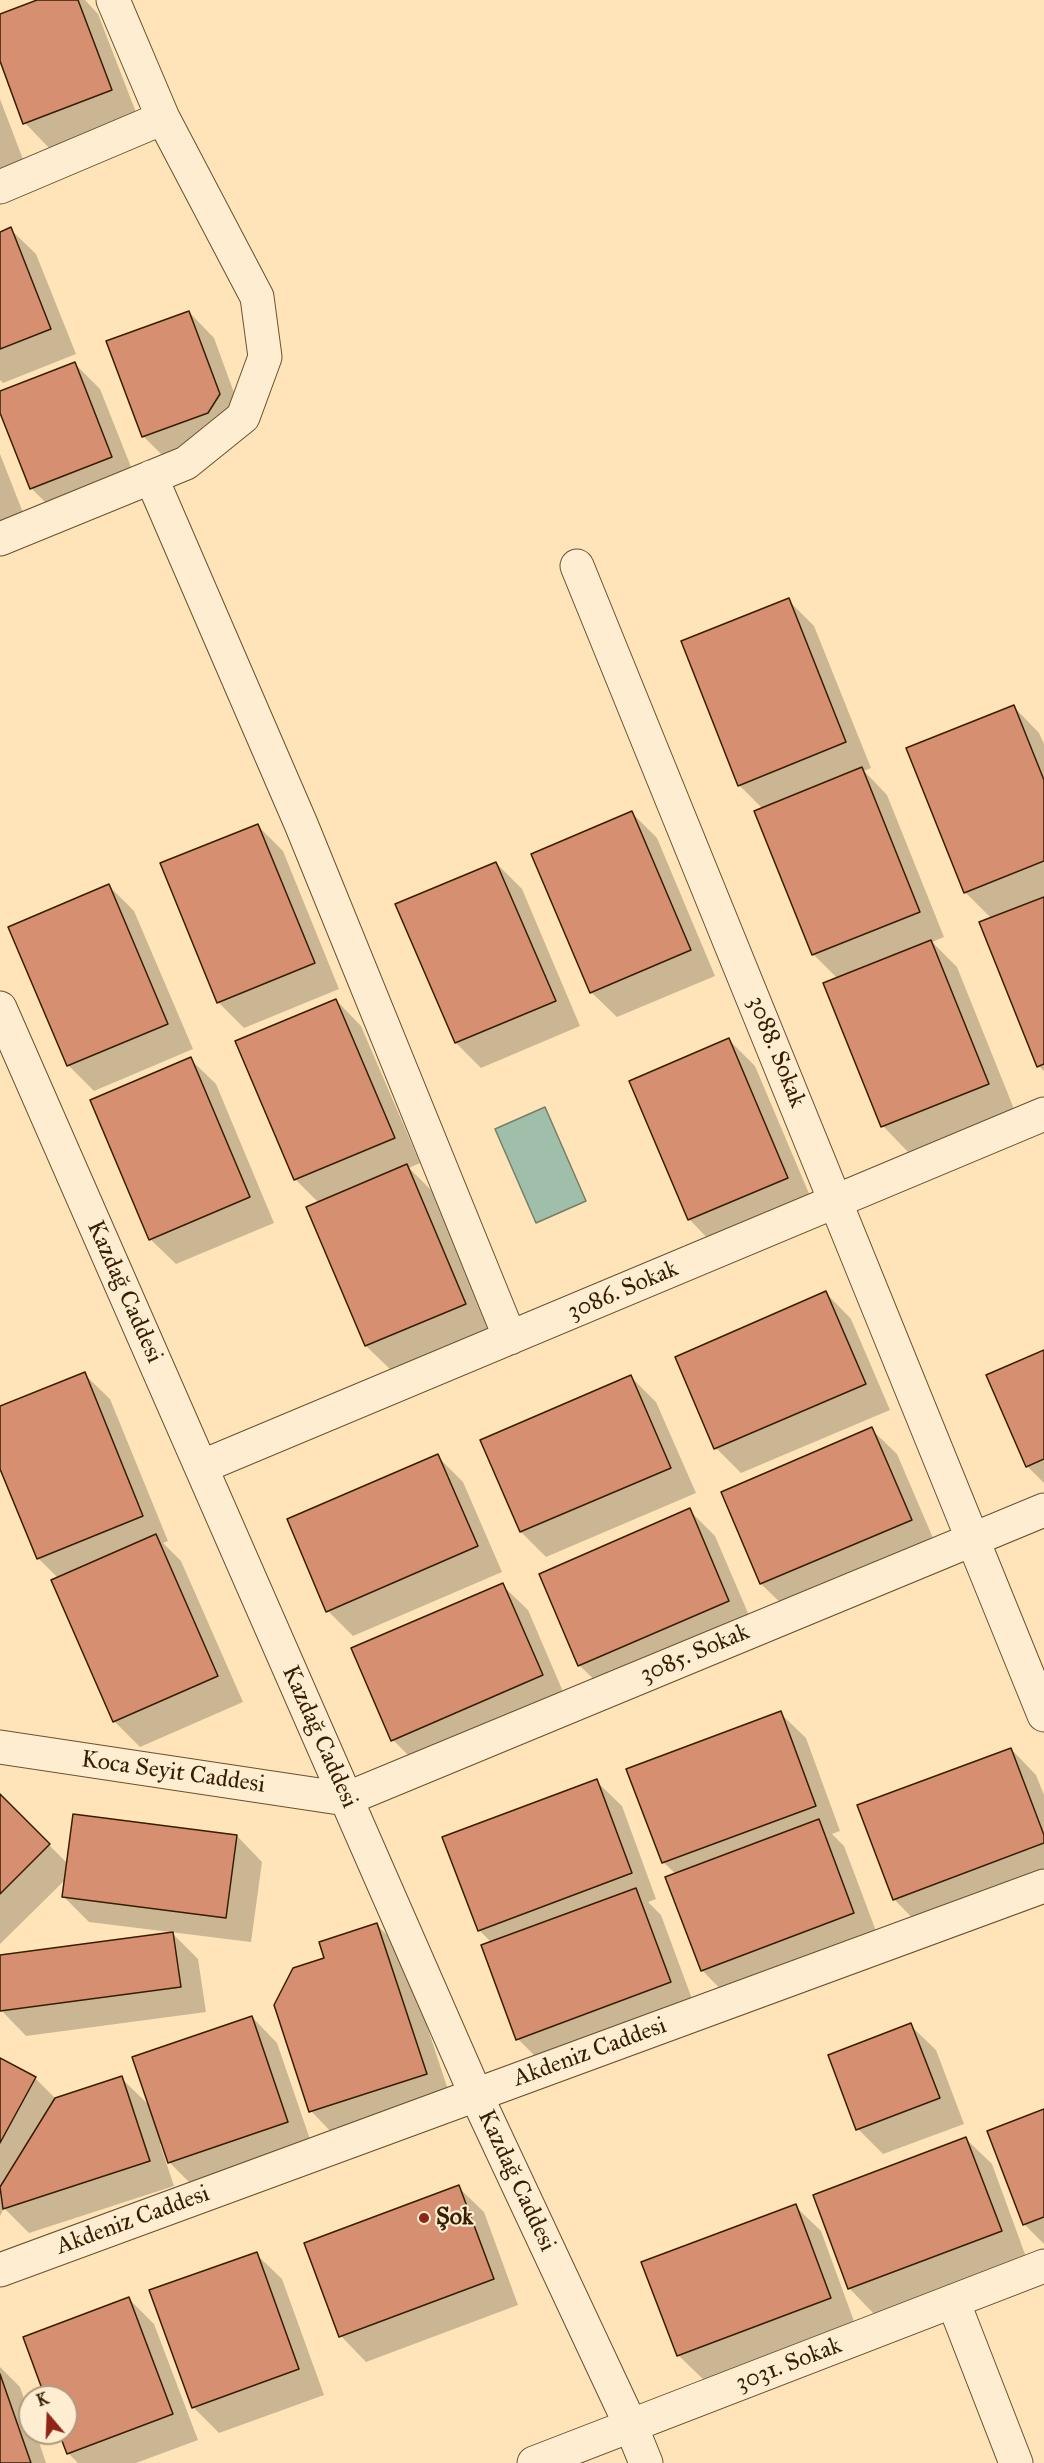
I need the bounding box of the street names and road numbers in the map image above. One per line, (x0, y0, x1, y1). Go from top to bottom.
street label: 3088. Sokak (741, 992, 811, 1112)
street label: Kazdağ Caddesi (80, 1216, 168, 1368)
street label: 3086. Sokak (563, 1255, 683, 1327)
street label: 3085. Sokak (636, 1618, 754, 1690)
street label: Kazdağ Caddesi (275, 1661, 363, 1813)
street label: Koca Seyit Caddesi (79, 1746, 267, 1800)
street label: Akdeniz Caddesi (509, 2012, 671, 2094)
street label: Kazdağ Caddesi (471, 2106, 561, 2256)
street label: Akdeniz Caddesi (52, 2180, 214, 2262)
street label: 3031. Sokak (732, 2332, 846, 2398)

